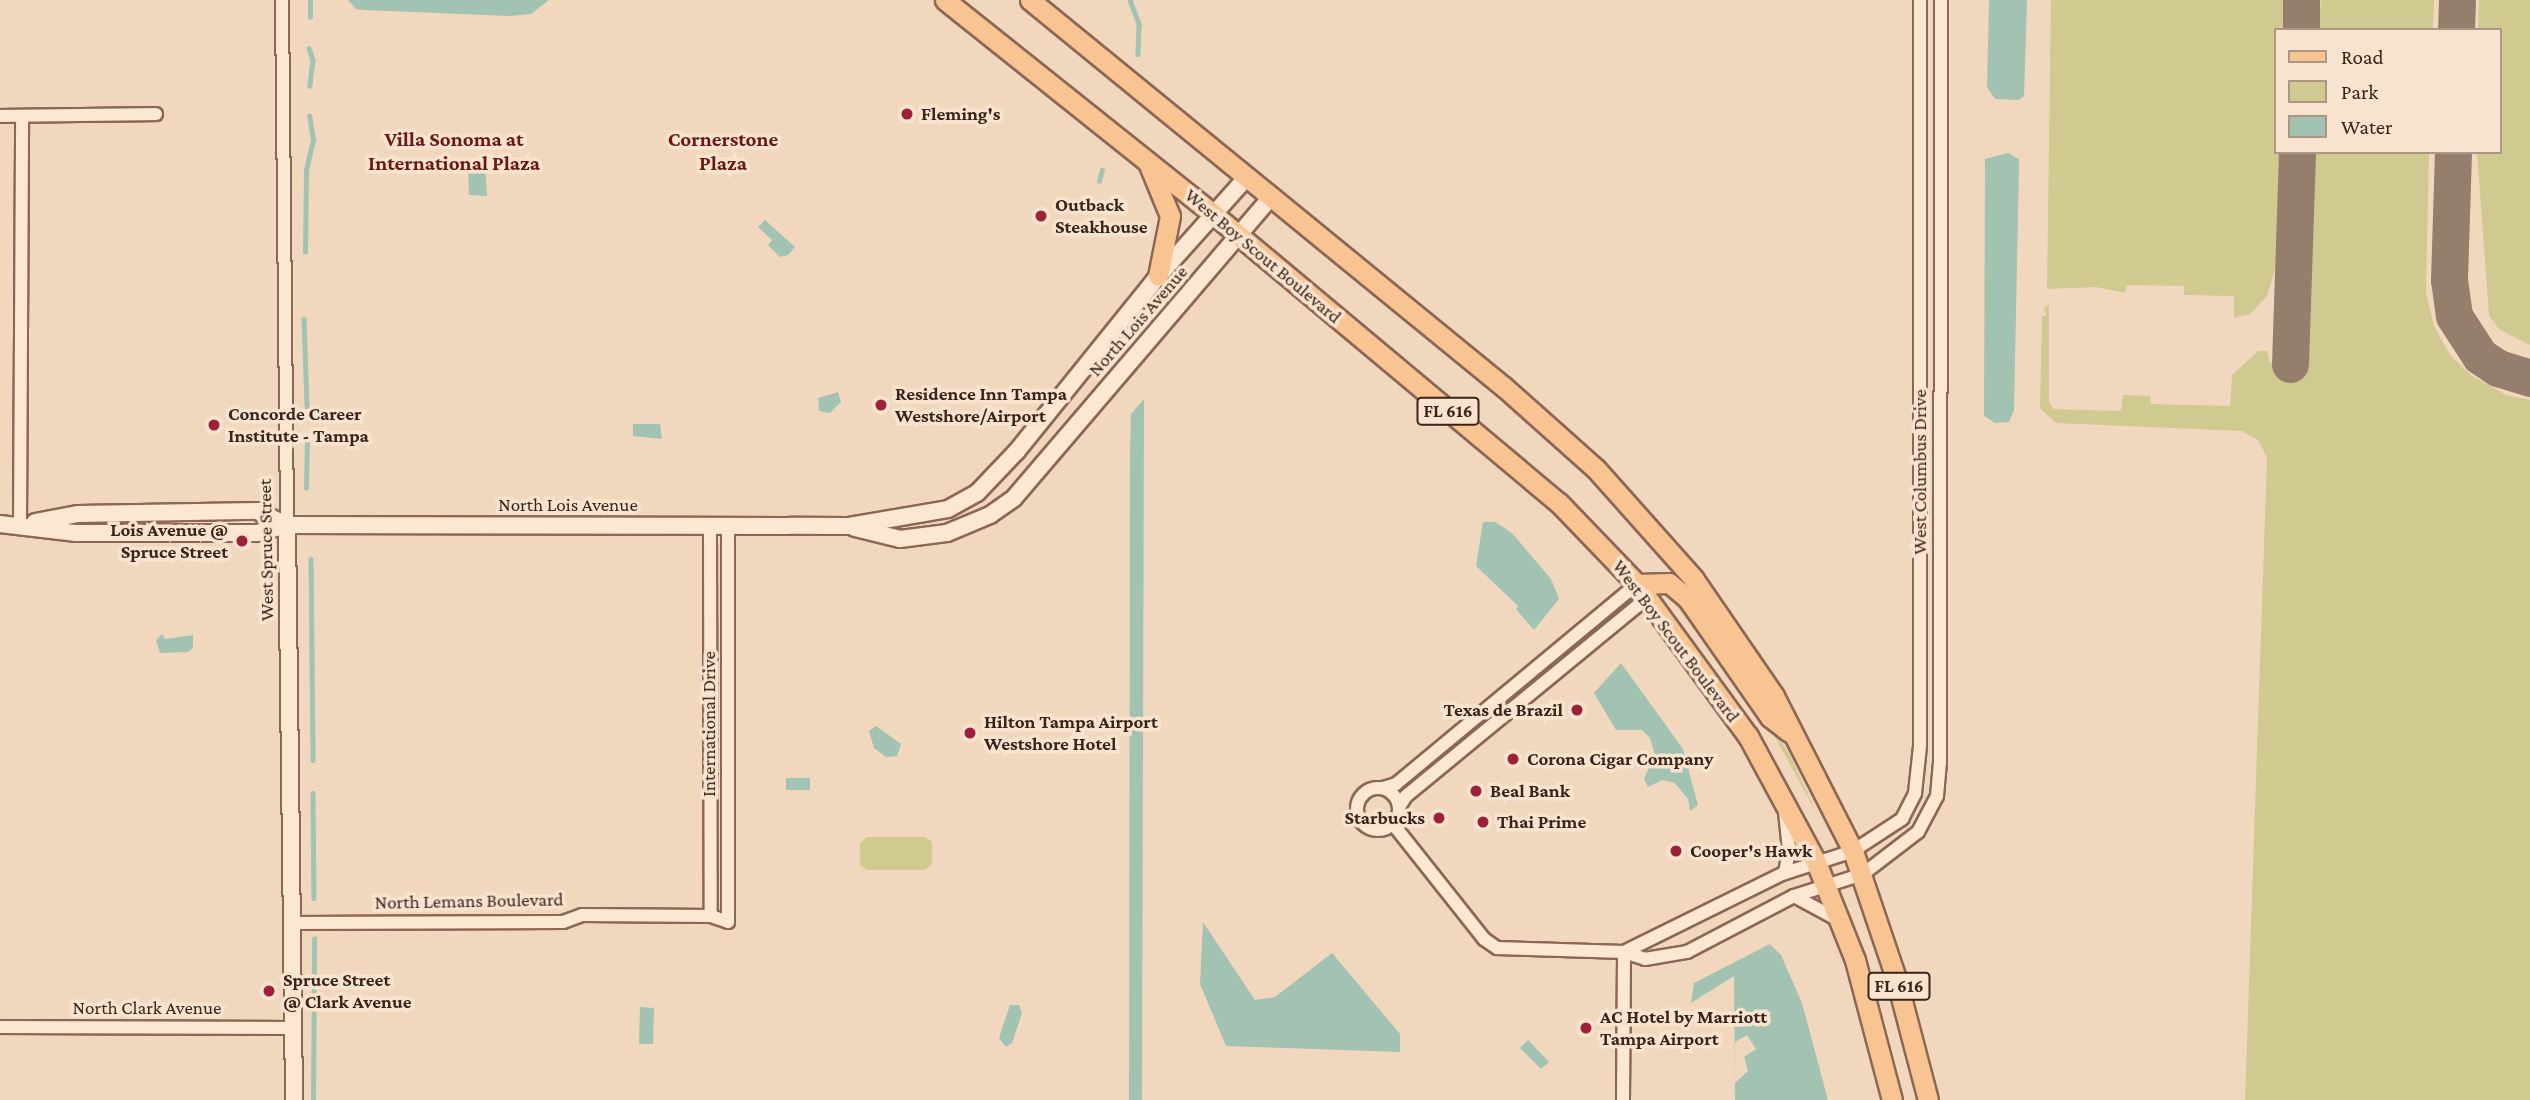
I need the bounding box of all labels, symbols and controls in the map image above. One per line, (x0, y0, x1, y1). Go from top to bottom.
legend (2274, 28, 2502, 154)
text: Road (2341, 45, 2384, 69)
text: Park (2341, 80, 2378, 104)
place label: Fleming's (921, 103, 1000, 125)
marker: Fleming's (899, 106, 915, 122)
text: Water (2341, 115, 2393, 139)
district label: Villa Sonoma at International Plaza (368, 126, 540, 176)
district label: Cornerstone Plaza (668, 126, 778, 176)
street label: West Boy Scout Boulevard (1180, 184, 1346, 328)
place label: Outback Steakhouse (1055, 194, 1148, 238)
marker: Outback Steakhouse (1033, 208, 1049, 224)
street label: North Lois Avenue (1084, 261, 1192, 381)
place label: Residence Inn Tampa Westshore/Airport (895, 383, 1067, 427)
street label: West Columbus Drive (1909, 389, 1931, 555)
road number: FL 616 (1416, 396, 1480, 426)
marker: Residence Inn Tampa Westshore/Airport (873, 397, 889, 413)
place label: Concorde Career Institute - Tampa (228, 403, 369, 447)
marker: Concorde Career Institute - Tampa (206, 417, 222, 433)
street label: West Spruce Street (253, 479, 279, 621)
street label: North Lois Avenue (498, 494, 638, 516)
place label: Lois Avenue @ Spruce Street (110, 519, 228, 563)
marker: Lois Avenue @ Spruce Street (234, 533, 250, 549)
street label: West Boy Scout Boulevard (1607, 555, 1745, 727)
street label: International Drive (698, 651, 720, 797)
place label: Texas de Brazil (1444, 699, 1563, 721)
marker: Texas de Brazil (1569, 702, 1585, 718)
place label: Hilton Tampa Airport Westshore Hotel (984, 711, 1158, 755)
marker: Hilton Tampa Airport Westshore Hotel (962, 725, 978, 741)
place label: Corona Cigar Company (1527, 748, 1713, 770)
marker: Corona Cigar Company (1505, 751, 1521, 767)
place label: Beal Bank (1490, 780, 1570, 802)
marker: Beal Bank (1468, 783, 1484, 799)
place label: Starbucks (1345, 807, 1425, 829)
marker: Starbucks (1431, 810, 1447, 826)
place label: Thai Prime (1497, 811, 1586, 833)
marker: Thai Prime (1475, 814, 1491, 830)
place label: Cooper's Hawk (1690, 840, 1812, 862)
marker: Cooper's Hawk (1668, 843, 1684, 859)
street label: North Lemans Boulevard (374, 888, 564, 914)
place label: Spruce Street @ Clark Avenue (283, 969, 412, 1013)
road number: FL 616 (1868, 972, 1930, 1001)
marker: Spruce Street @ Clark Avenue (261, 983, 277, 999)
street label: North Clark Avenue (73, 997, 221, 1019)
place label: AC Hotel by Marriott Tampa Airport (1600, 1006, 1767, 1050)
marker: AC Hotel by Marriott Tampa Airport (1578, 1020, 1594, 1036)

